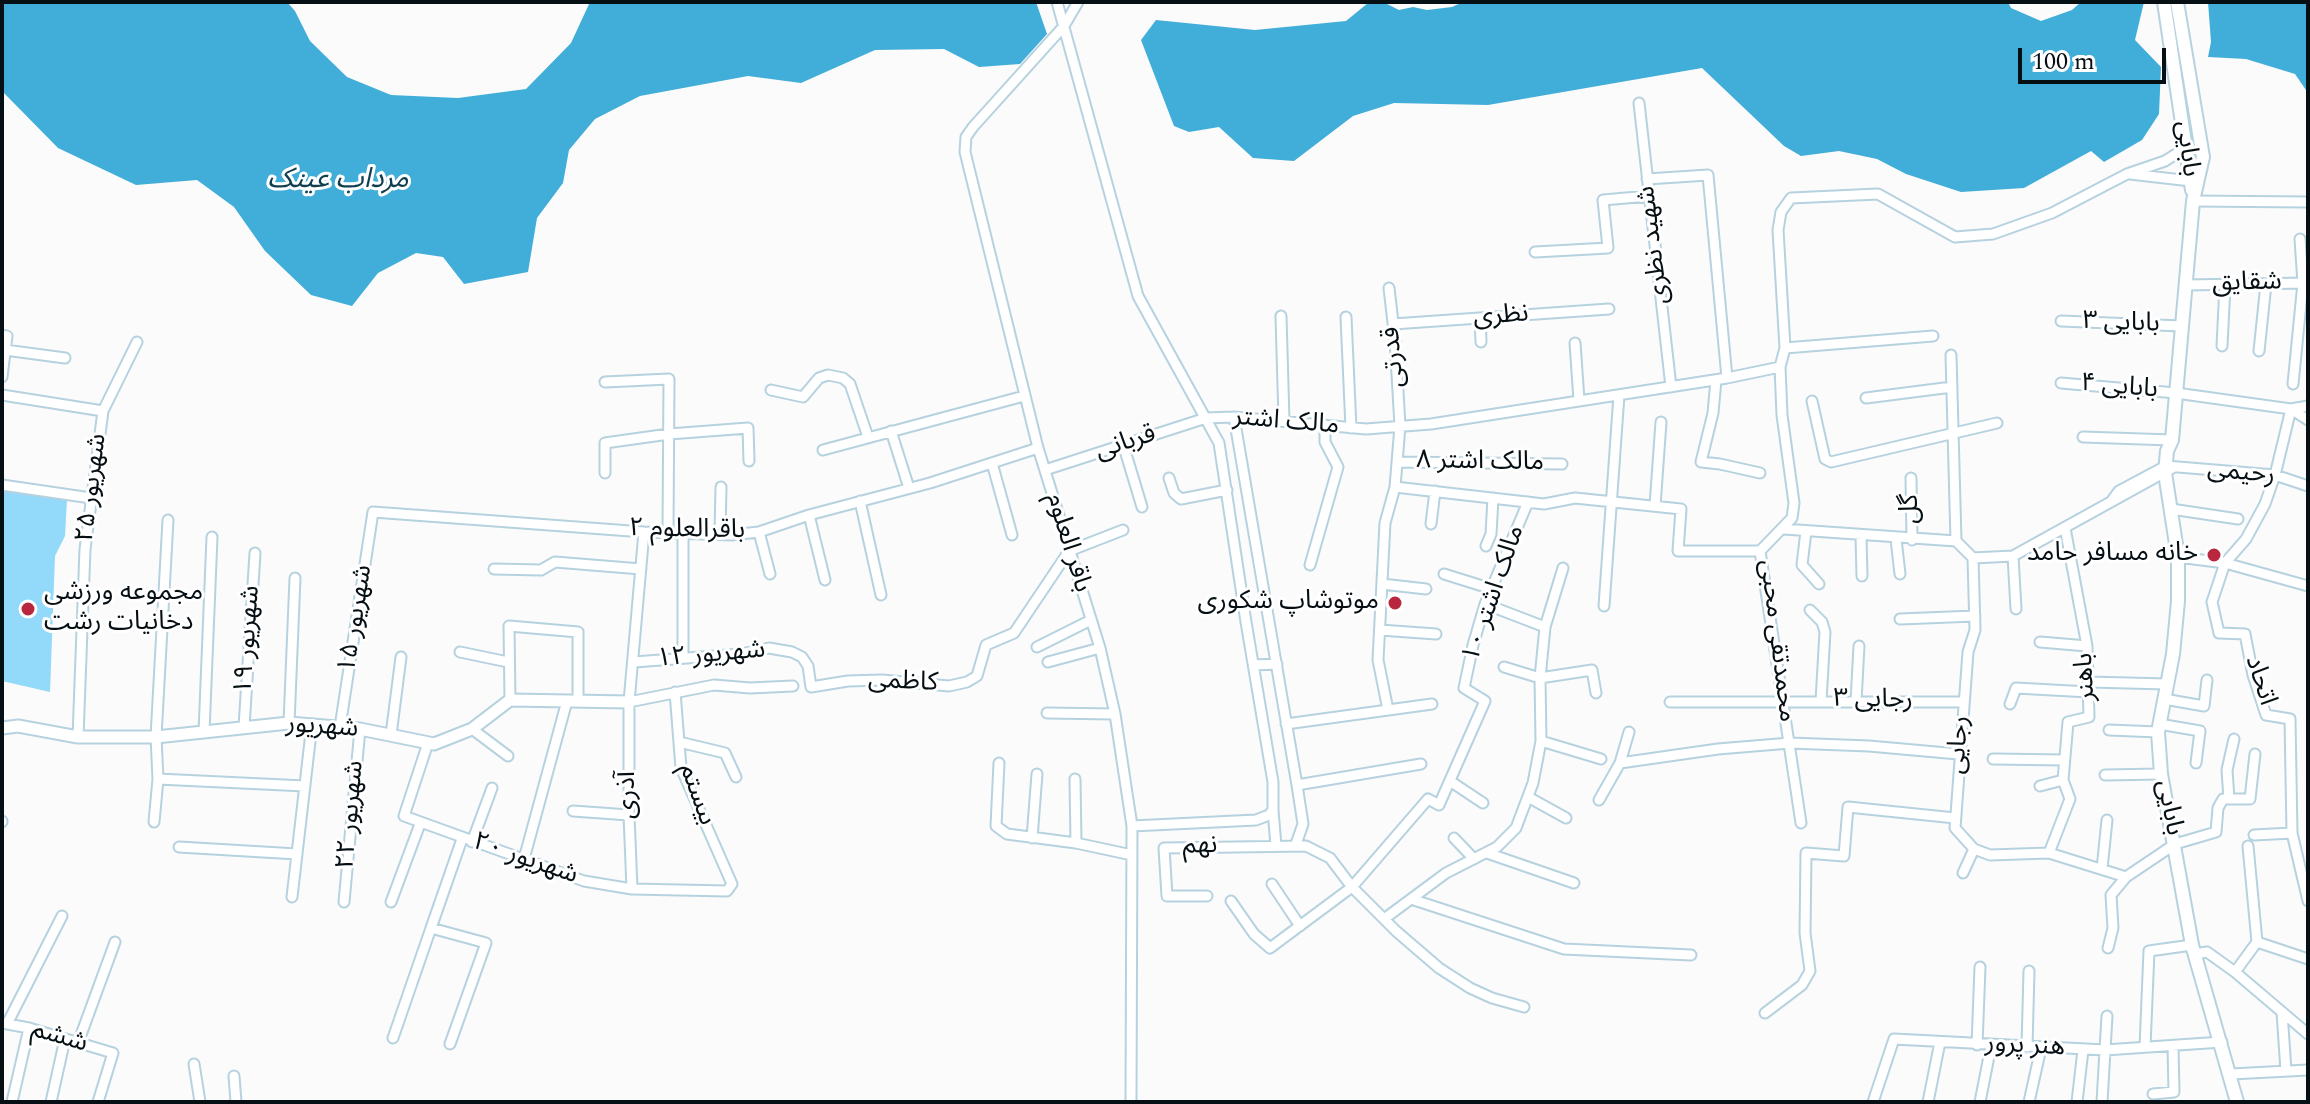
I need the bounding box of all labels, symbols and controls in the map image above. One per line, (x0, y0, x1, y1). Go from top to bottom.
scale bar (2022, 32, 2170, 82)
text: 100 m (2032, 44, 2095, 80)
street label: بابایی (2167, 119, 2205, 179)
water label: مرداب عینک (268, 165, 408, 199)
street label: شهید نظری (1632, 184, 1678, 306)
street label: شقایق (2212, 268, 2282, 300)
street label: نظری (1472, 300, 1530, 334)
street label: بابایی ۳ (2082, 307, 2160, 341)
street label: قدرتی (1377, 325, 1413, 389)
street label: بابایی ۴ (2079, 369, 2159, 407)
street label: مالک اشتر (1232, 403, 1340, 443)
street label: قربانی (1092, 420, 1160, 468)
street label: شهریور ۲۵ (71, 432, 115, 544)
street label: مالک اشتر ۸ (1416, 446, 1544, 480)
street label: رحیمی (2206, 455, 2276, 493)
street label: باقر العلوم (1037, 490, 1097, 596)
street label: گل (1896, 494, 1928, 524)
street label: باقرالعلوم ۲ (629, 514, 745, 548)
street label: مالک اشتر ۱۰ (1457, 521, 1533, 667)
place label: خانه مسافر حامد (2027, 539, 2198, 571)
marker: خانه مسافر حامد (2205, 546, 2223, 564)
street label: محمدتقی محبی (1751, 558, 1801, 724)
street label: شهریور ۱۵ (333, 563, 381, 675)
place label: مجموعه ورزشی دخانیات رشت (44, 578, 203, 640)
street label: شهریور ۱۹ (230, 585, 268, 695)
place label: موتوشاپ شکوری (1198, 587, 1379, 619)
marker: موتوشاپ شکوری (1386, 594, 1404, 612)
marker: مجموعه ورزشی دخانیات رشت (19, 600, 37, 618)
street label: شهریور ۱۲ (655, 636, 767, 676)
street label: باهنر (2070, 652, 2104, 702)
street label: اتحاد (2236, 652, 2282, 710)
street label: کاظمی (867, 666, 939, 700)
street label: رجایی ۳ (1833, 685, 1913, 717)
street label: شهریور (285, 710, 359, 746)
street label: رجایی (1942, 715, 1978, 775)
street label: شهریور ۲۲ (332, 759, 372, 871)
street label: بیستم (671, 760, 721, 830)
street label: آذری (613, 771, 645, 819)
street label: بابایی (2147, 778, 2189, 838)
street label: شهریور ۲۰ (468, 828, 582, 892)
street label: نهم (1182, 831, 1218, 863)
street label: ششم (27, 1015, 91, 1061)
street label: هنر پرور (1984, 1029, 2066, 1065)

